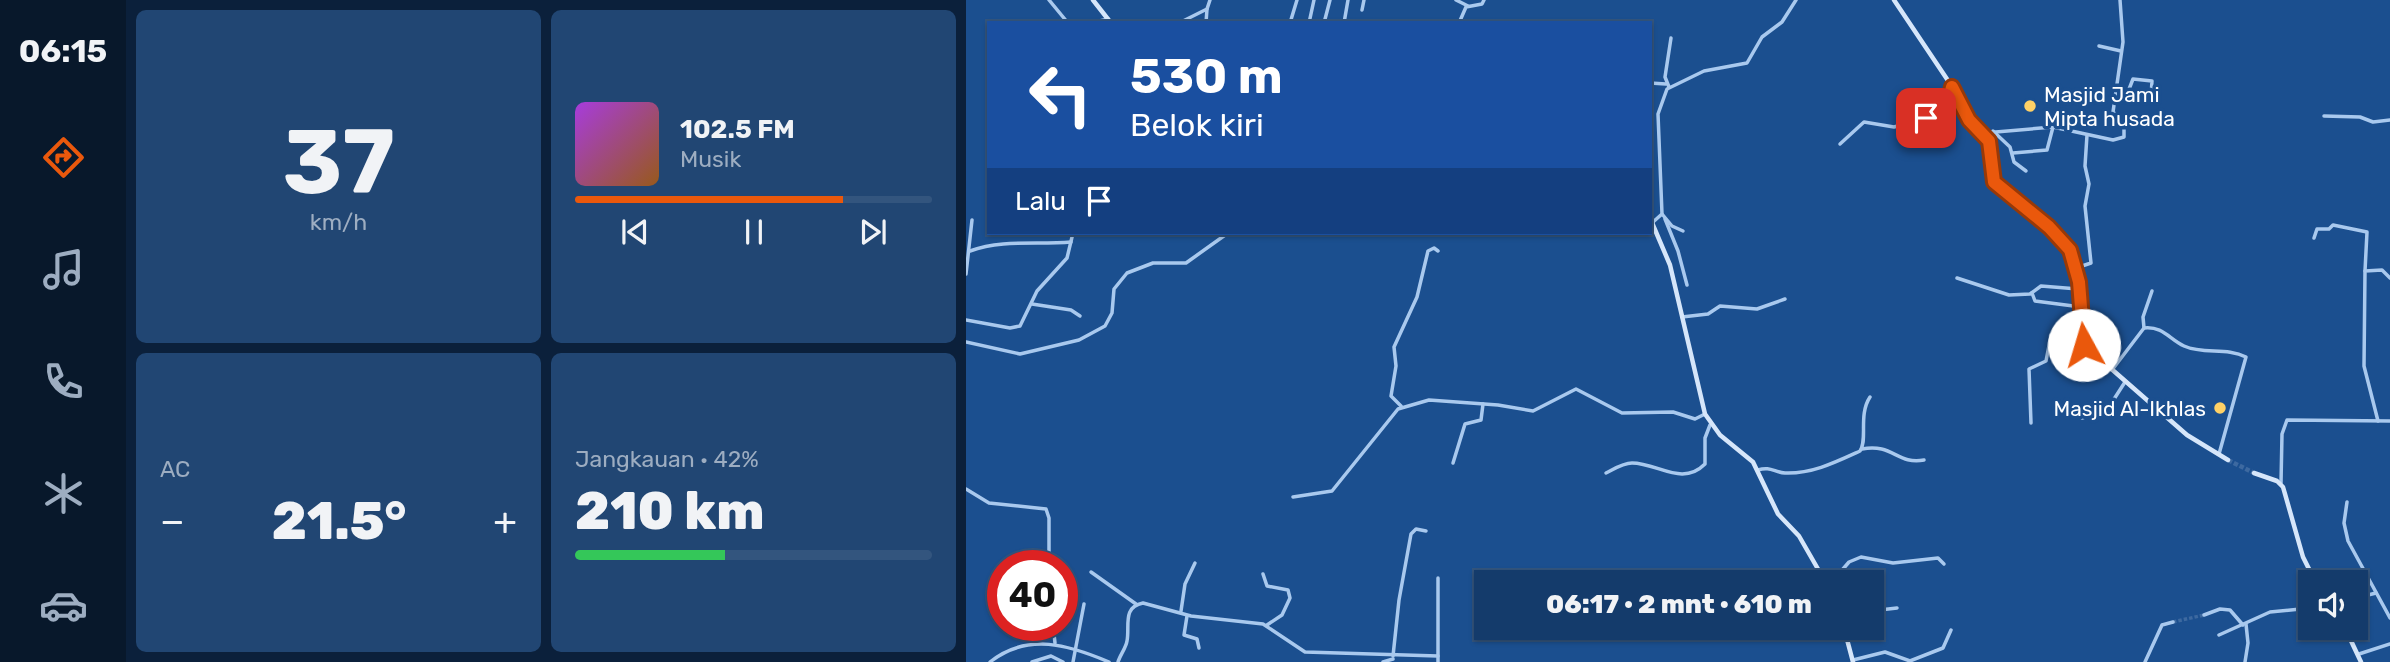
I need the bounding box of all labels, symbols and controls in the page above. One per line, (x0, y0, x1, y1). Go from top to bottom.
text: 06:15 (19, 32, 107, 70)
text: 530 m (1130, 47, 1283, 105)
icon: left (1015, 49, 1106, 140)
place label: Masjid Jami Mipta husada (2044, 82, 2175, 131)
pin (1896, 88, 1956, 148)
marker: Masjid Jami Mipta husada (2022, 98, 2038, 114)
icon: arrive (1907, 99, 1945, 137)
text: Belok kiri (1130, 106, 1264, 144)
text: 37 (282, 108, 395, 216)
text: 102.5 FM (680, 114, 795, 145)
icon: directions (39, 133, 88, 182)
text: Musik (680, 145, 741, 173)
icon: arrive (1080, 182, 1118, 220)
text: Lalu (1015, 186, 1066, 217)
text: km/h (310, 208, 367, 236)
icon: previous (616, 213, 654, 251)
icon: pause (735, 213, 773, 251)
icon: next (854, 213, 892, 251)
icon: music (39, 245, 88, 294)
position arrow (2047, 308, 2121, 382)
icon: phone (39, 357, 88, 406)
place label: Masjid Al-Ikhlas (2054, 396, 2206, 421)
marker: Masjid Al-Ikhlas (2212, 400, 2228, 416)
text: Jangkauan · 42% (575, 445, 759, 473)
text: AC (160, 455, 190, 483)
icon: climate (39, 469, 88, 518)
text: 210 km (575, 480, 765, 542)
text: 21.5° (272, 490, 406, 552)
text: − (160, 498, 185, 544)
text: + (493, 498, 517, 544)
speed limit sign: 40 (987, 550, 1078, 641)
map controls (2298, 570, 2368, 640)
button: sound (2298, 570, 2368, 640)
icon: car (39, 581, 88, 630)
text: 06:17 · 2 mnt · 610 m (1546, 589, 1812, 620)

